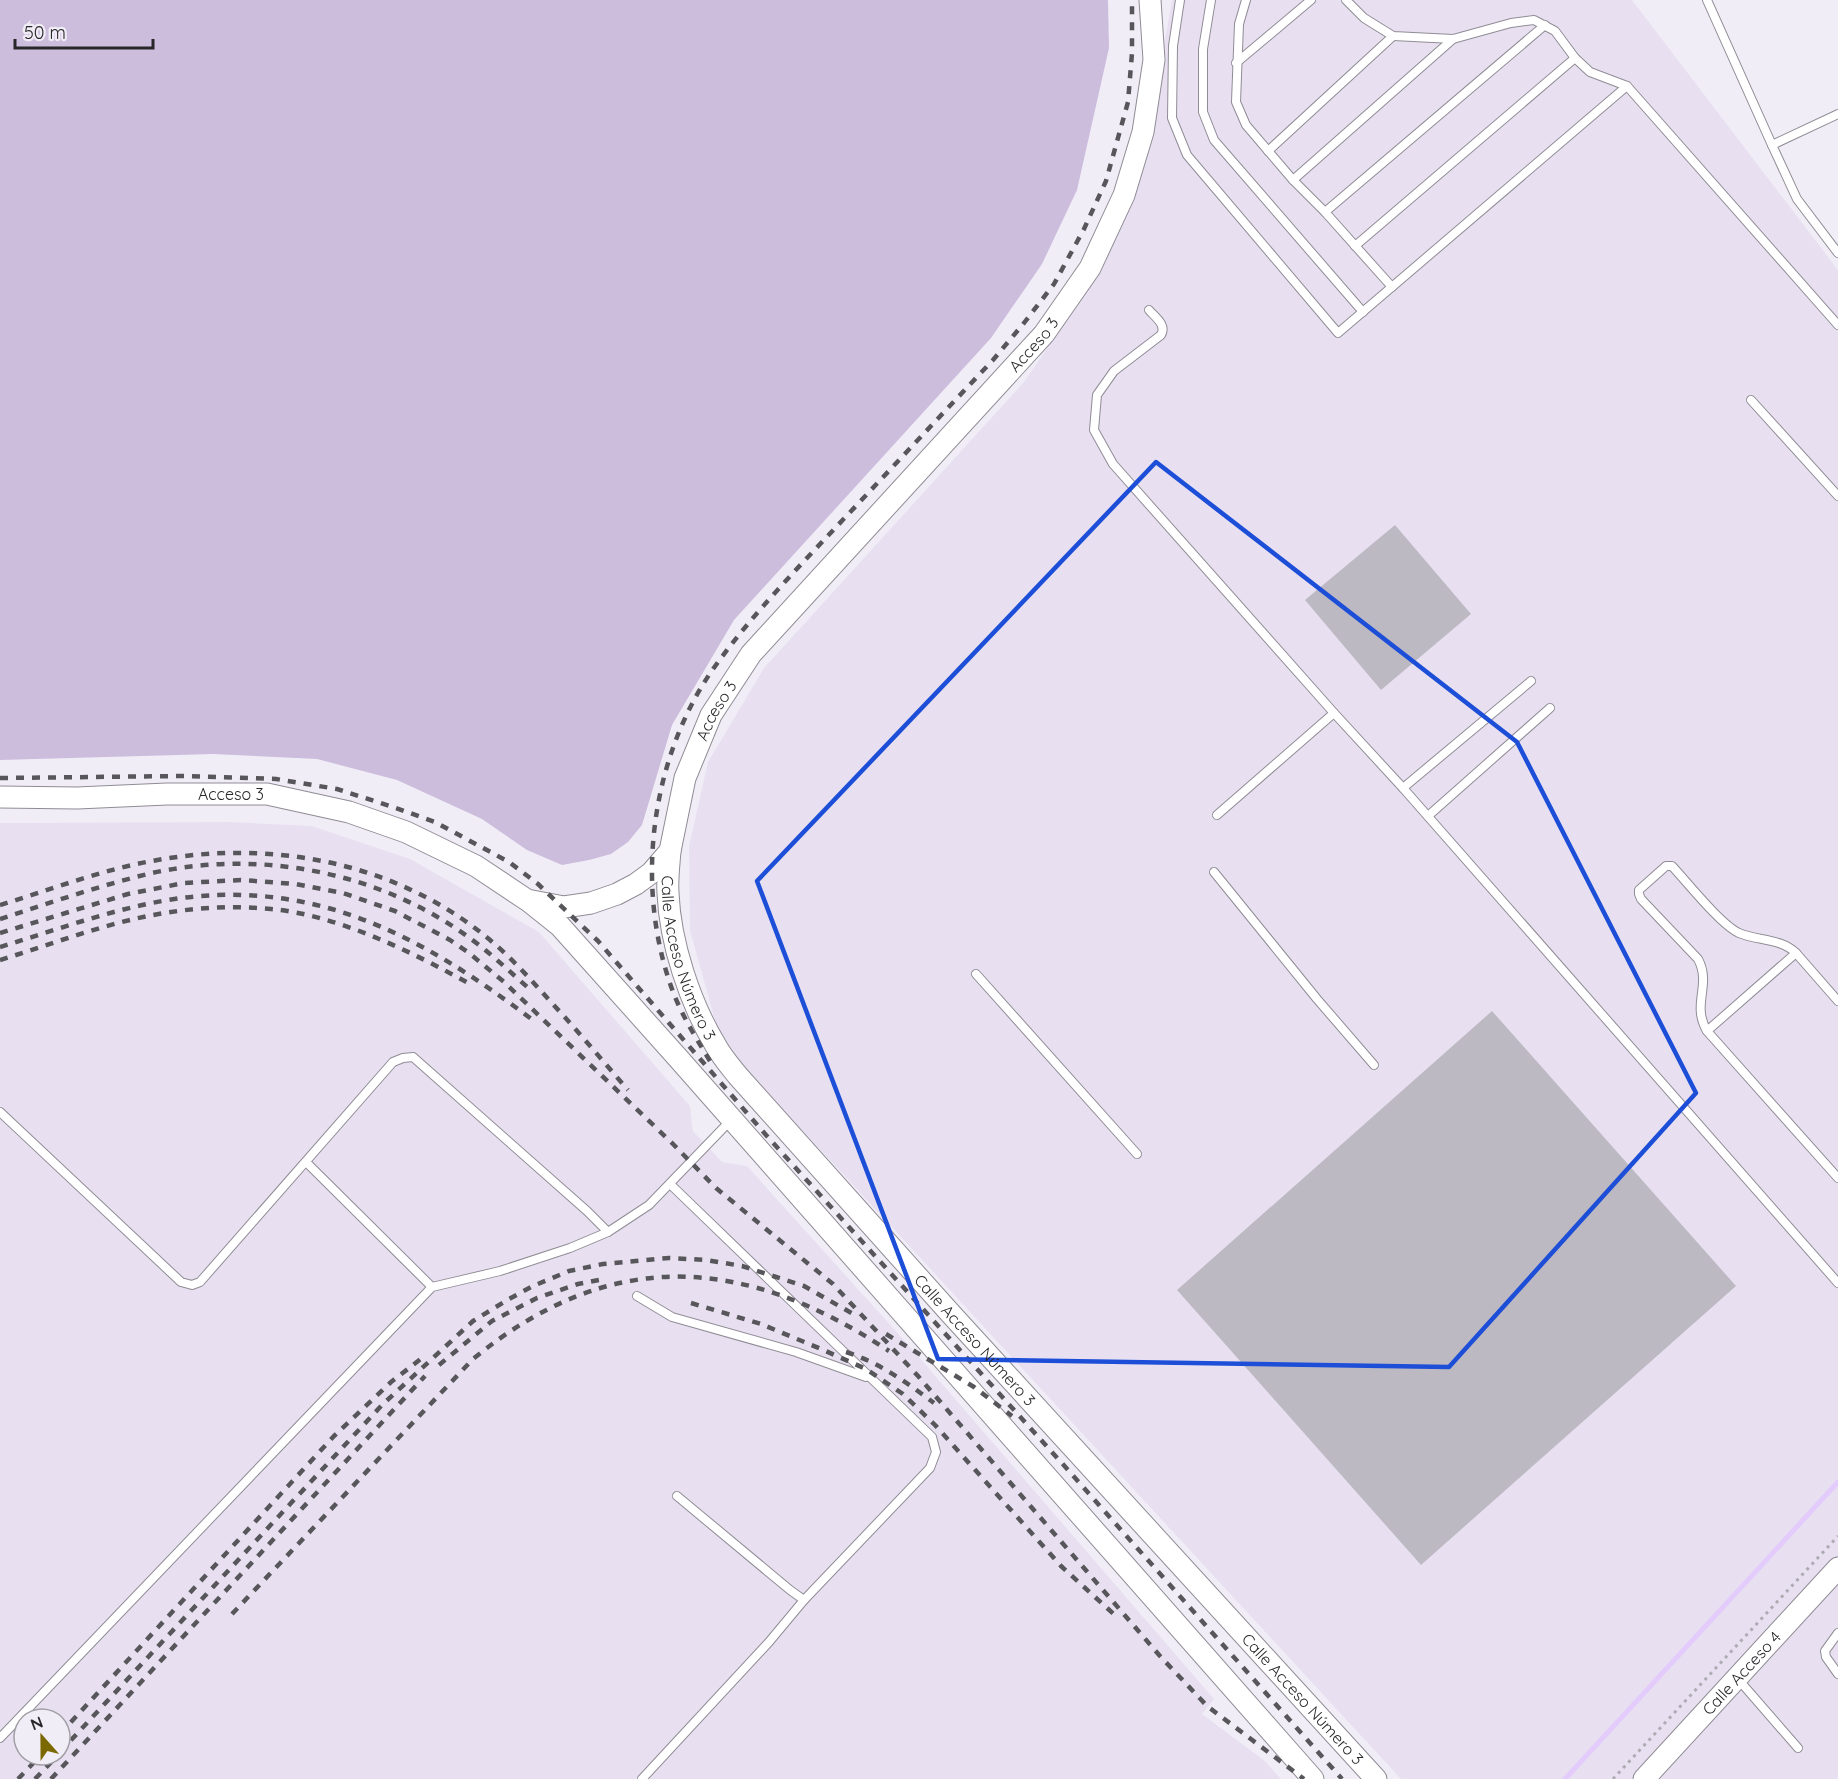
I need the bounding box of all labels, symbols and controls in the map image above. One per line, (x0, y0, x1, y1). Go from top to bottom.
scale bar (15, 12, 153, 50)
text: 50 m (24, 21, 66, 44)
street label: Acceso 3 (1004, 313, 1063, 376)
street label: Acceso 3 (692, 677, 741, 744)
street label: Acceso 3 (198, 784, 264, 804)
street label: Calle Acceso Número 3 (658, 875, 721, 1044)
street label: Calle Acceso Número 3 (910, 1270, 1040, 1410)
street label: Calle Acceso 4 (1698, 1627, 1785, 1719)
street label: Calle Acceso Número 3 (1238, 1629, 1368, 1769)
north arrow (12, 1707, 72, 1767)
text: N (28, 1712, 46, 1734)

